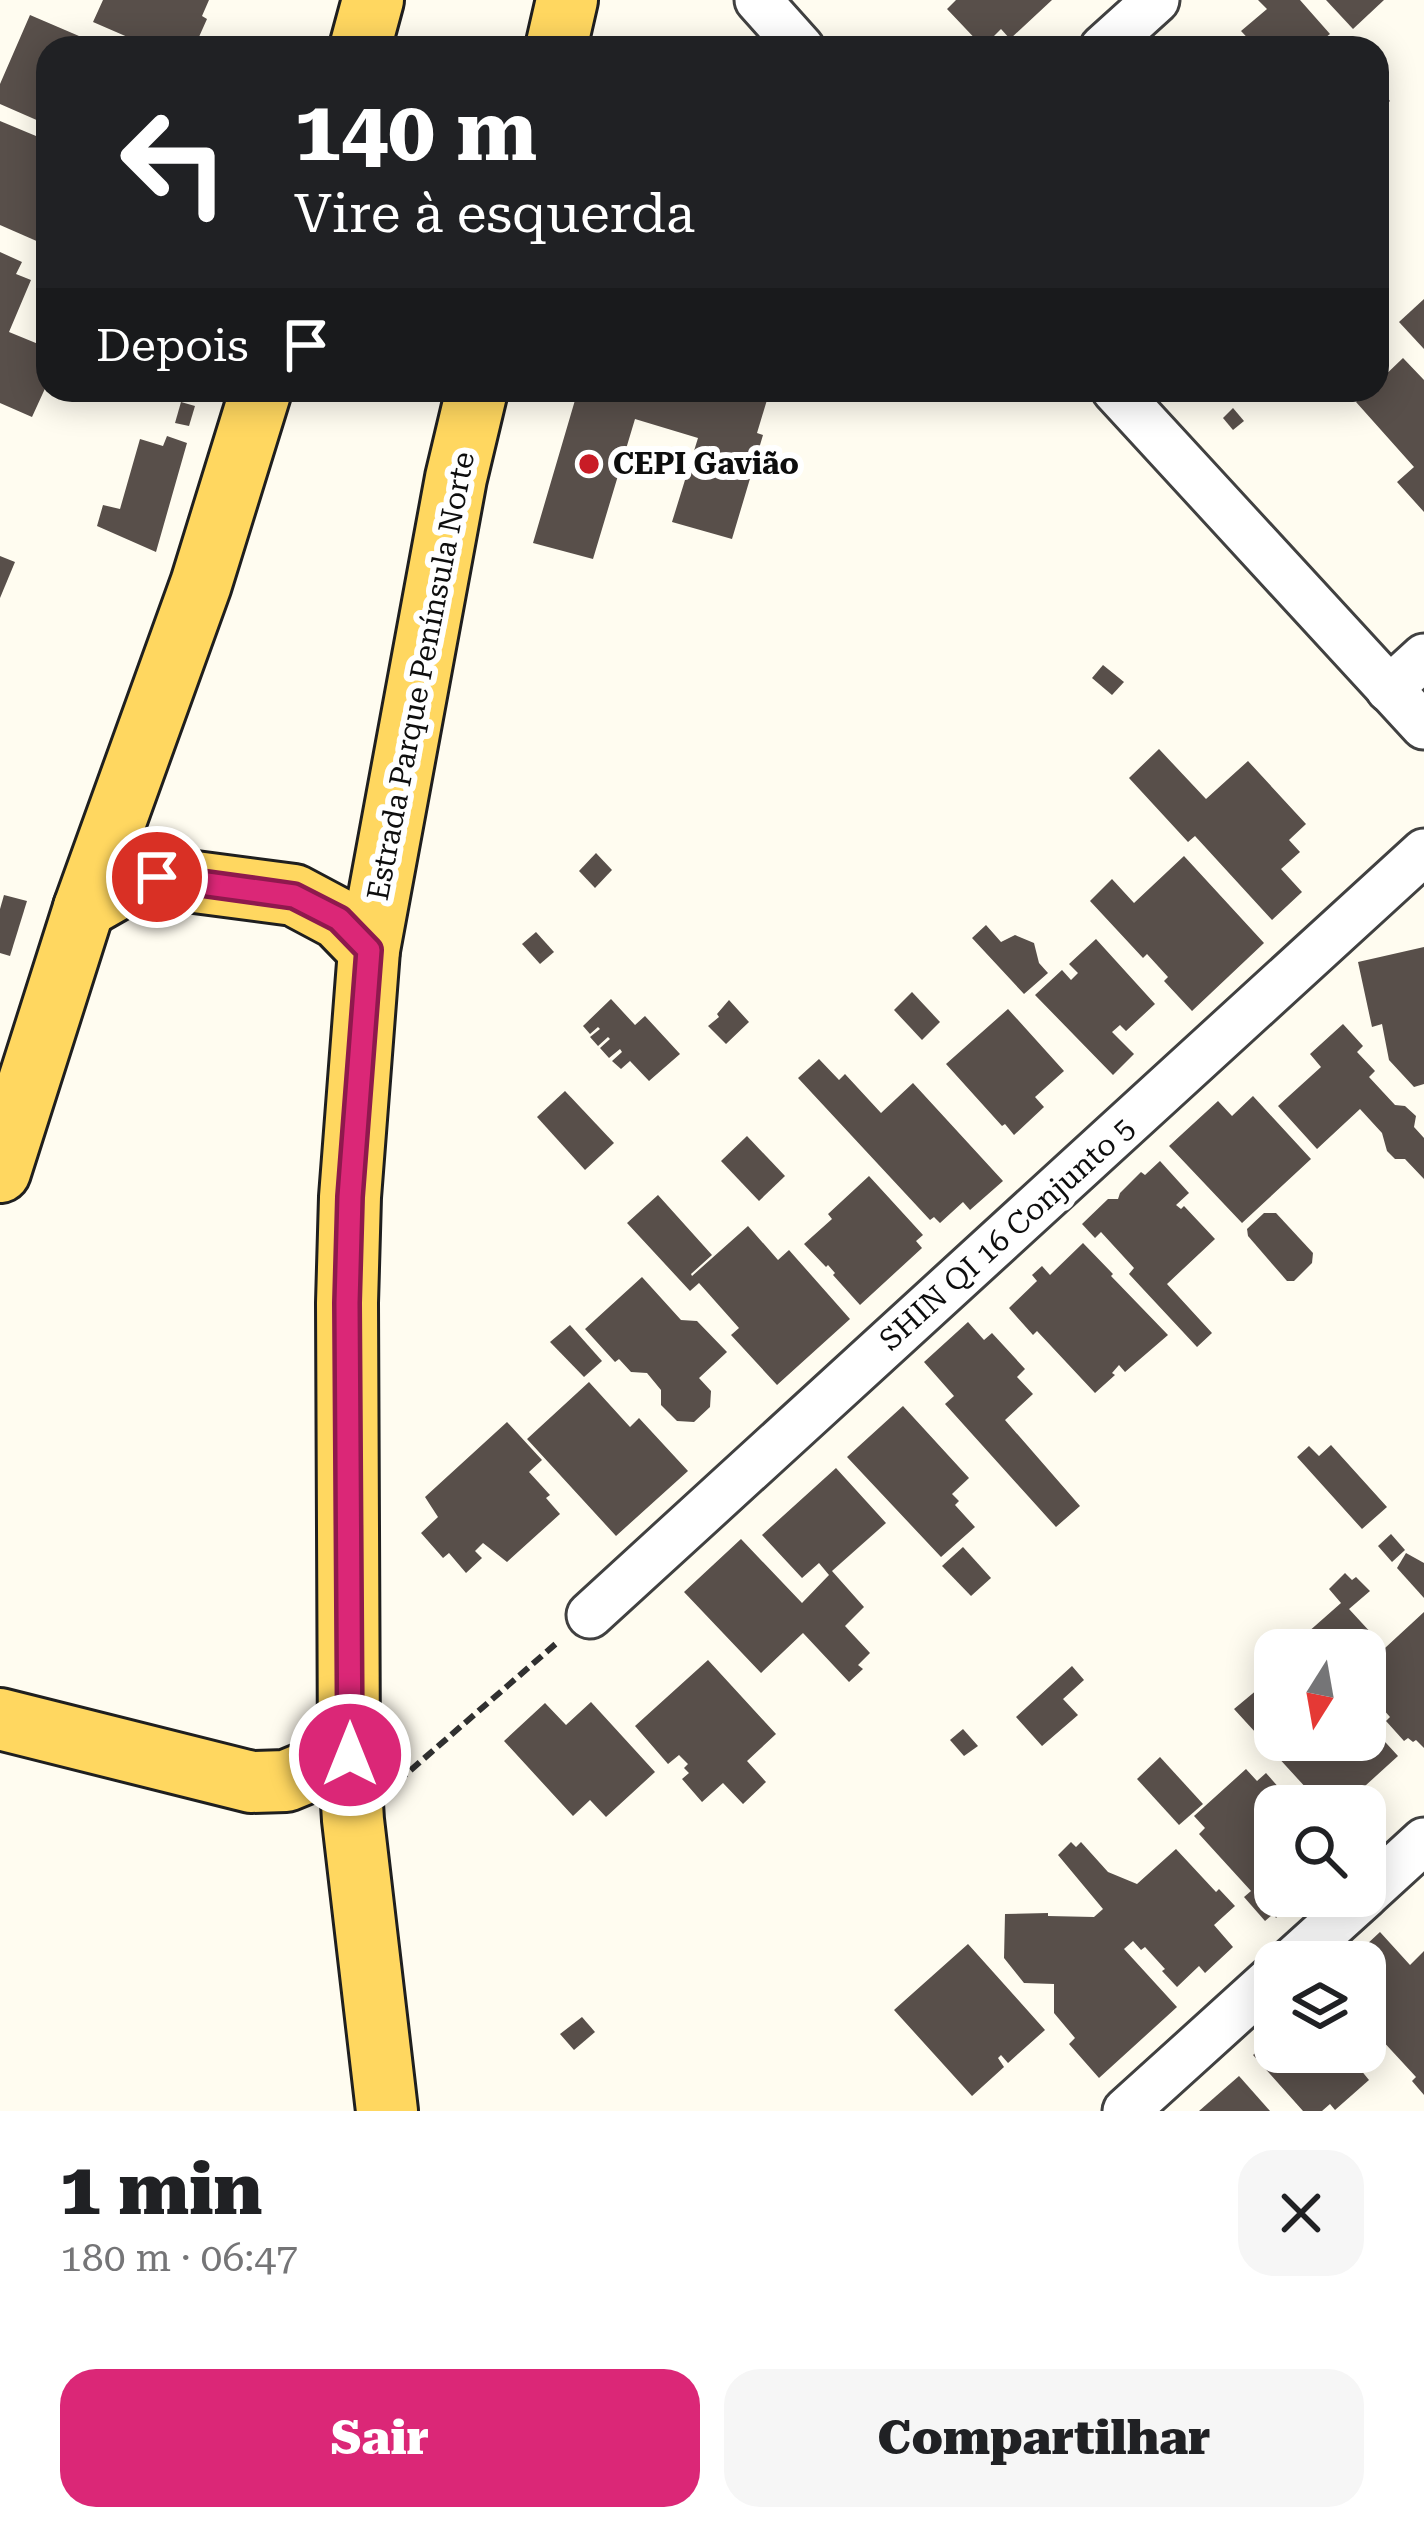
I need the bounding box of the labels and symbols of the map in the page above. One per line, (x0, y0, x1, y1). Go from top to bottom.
place label: CEPI Gavião (613, 446, 799, 481)
street label: Estrada Parque Península Norte (360, 449, 481, 903)
marker: CEPI Gavião (576, 451, 602, 477)
pin (106, 826, 208, 928)
street label: SHIN QI 16 Conjunto 5 (872, 1110, 1141, 1357)
north arrow (1254, 1629, 1386, 1761)
position arrow (287, 1692, 413, 1818)

